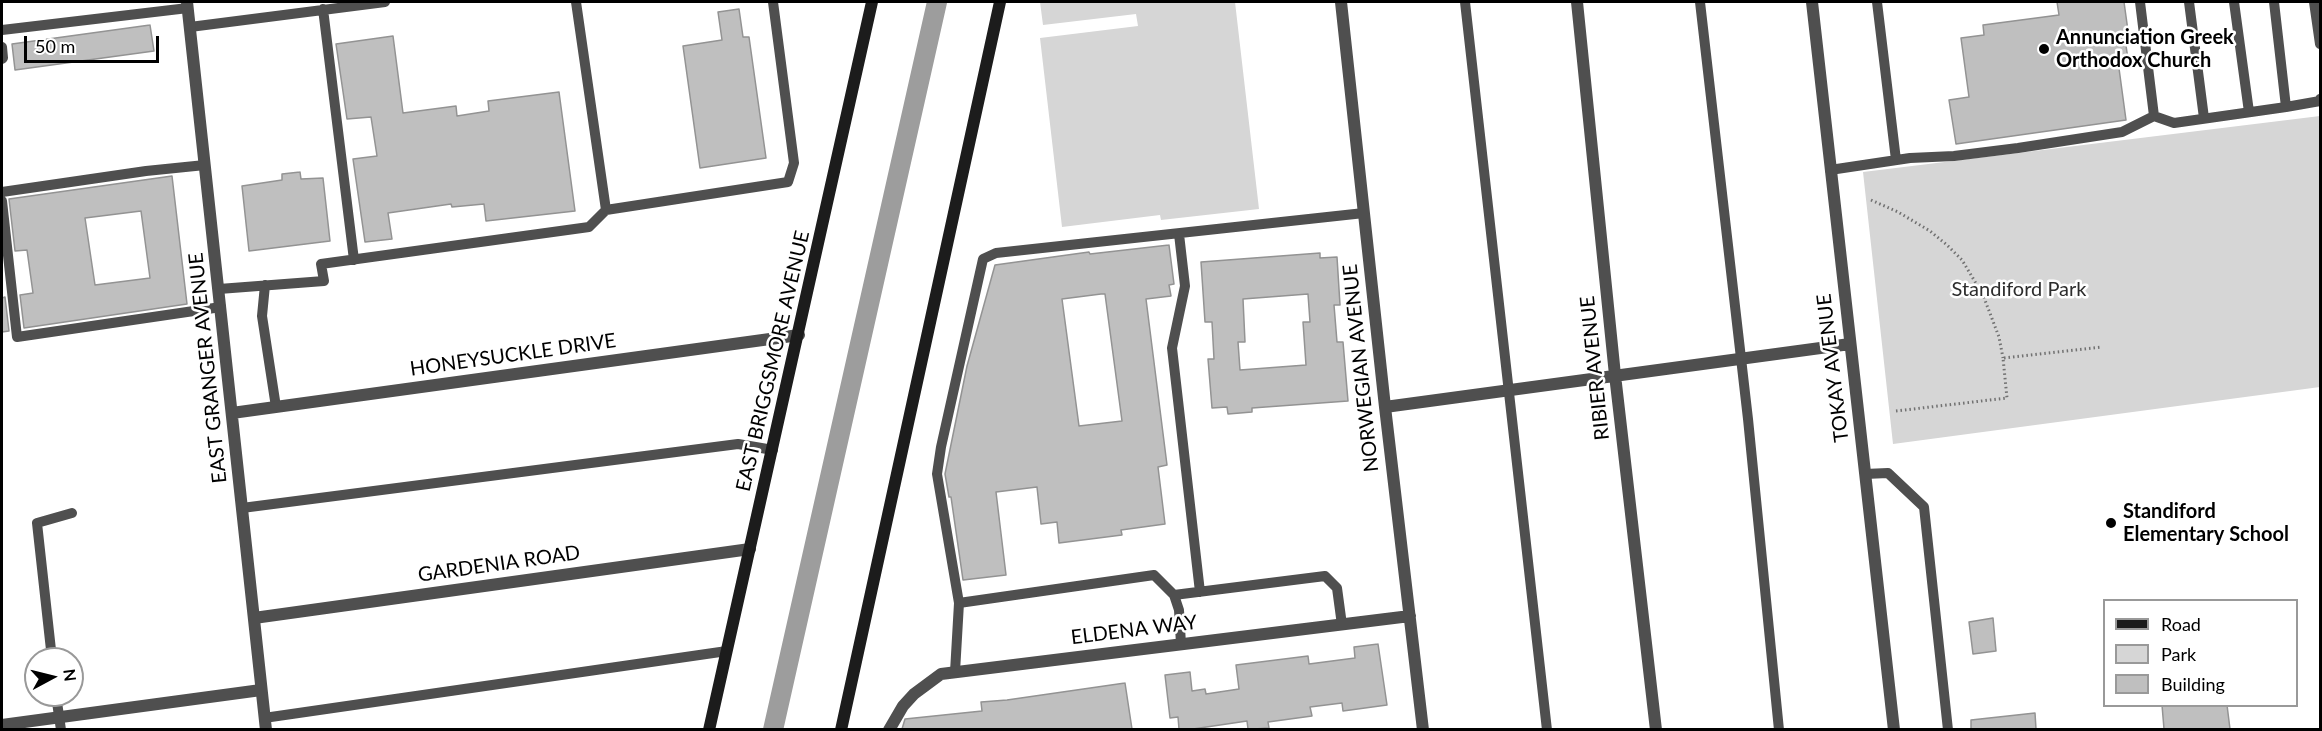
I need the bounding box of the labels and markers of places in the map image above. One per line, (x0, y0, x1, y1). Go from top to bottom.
place label: Annunciation Greek Orthodox Church (2056, 26, 2234, 73)
marker: Annunciation Greek Orthodox Church (2037, 42, 2051, 56)
place label: Standiford Elementary School (2123, 500, 2289, 547)
marker: Standiford Elementary School (2104, 516, 2118, 530)

